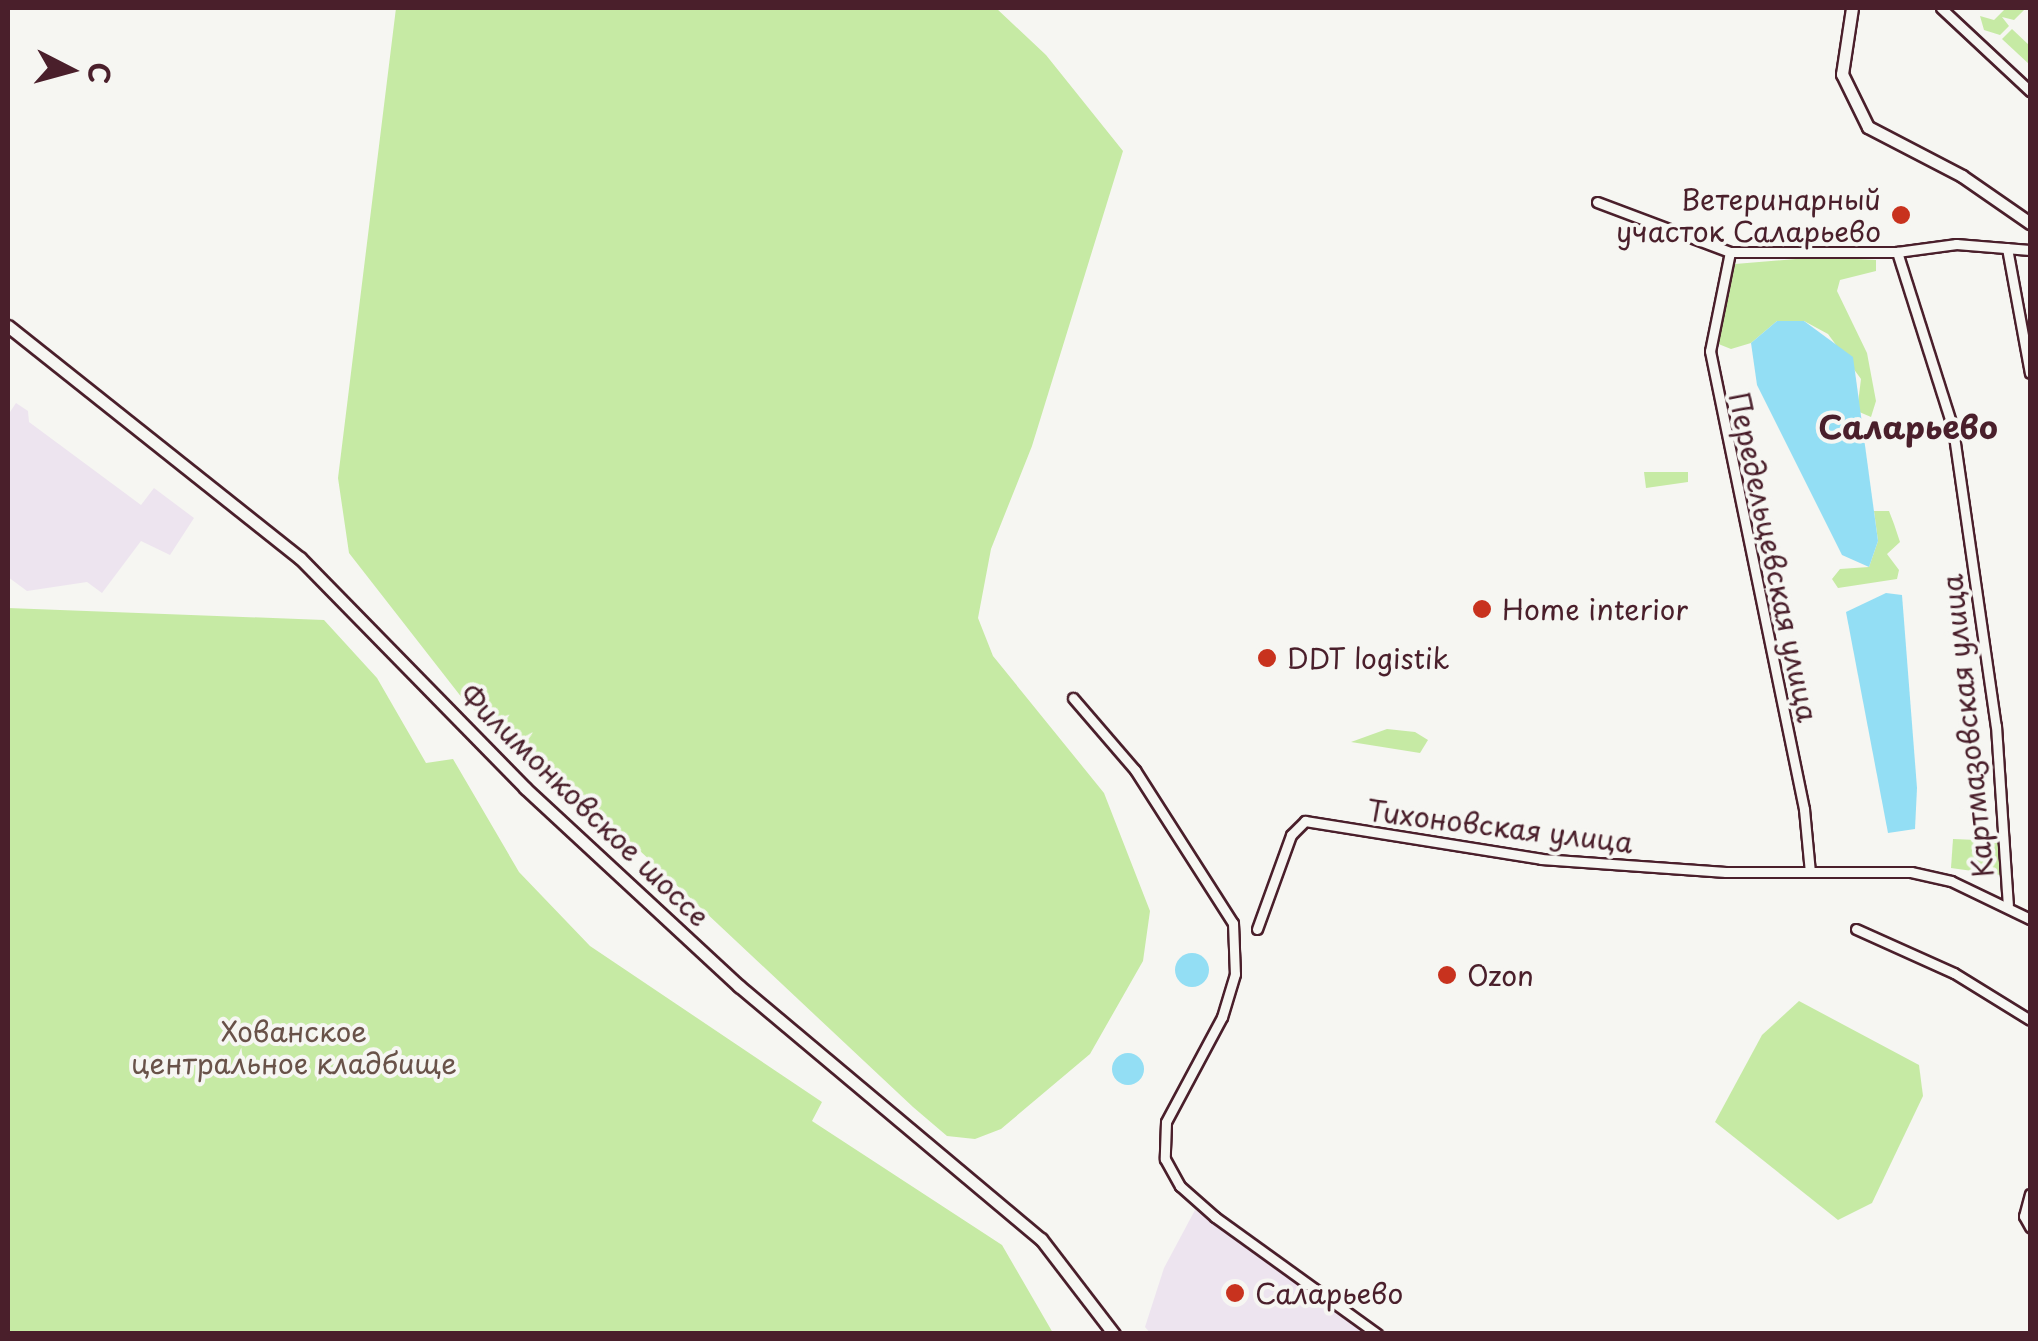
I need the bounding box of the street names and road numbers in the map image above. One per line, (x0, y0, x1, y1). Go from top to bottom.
street label: Передельцевская улица (1722, 388, 1826, 726)
street label: Картмазовская улица (1934, 572, 2000, 880)
street label: Филимонковское шоссе (453, 677, 717, 933)
street label: Тихоновская улица (1364, 793, 1636, 859)

